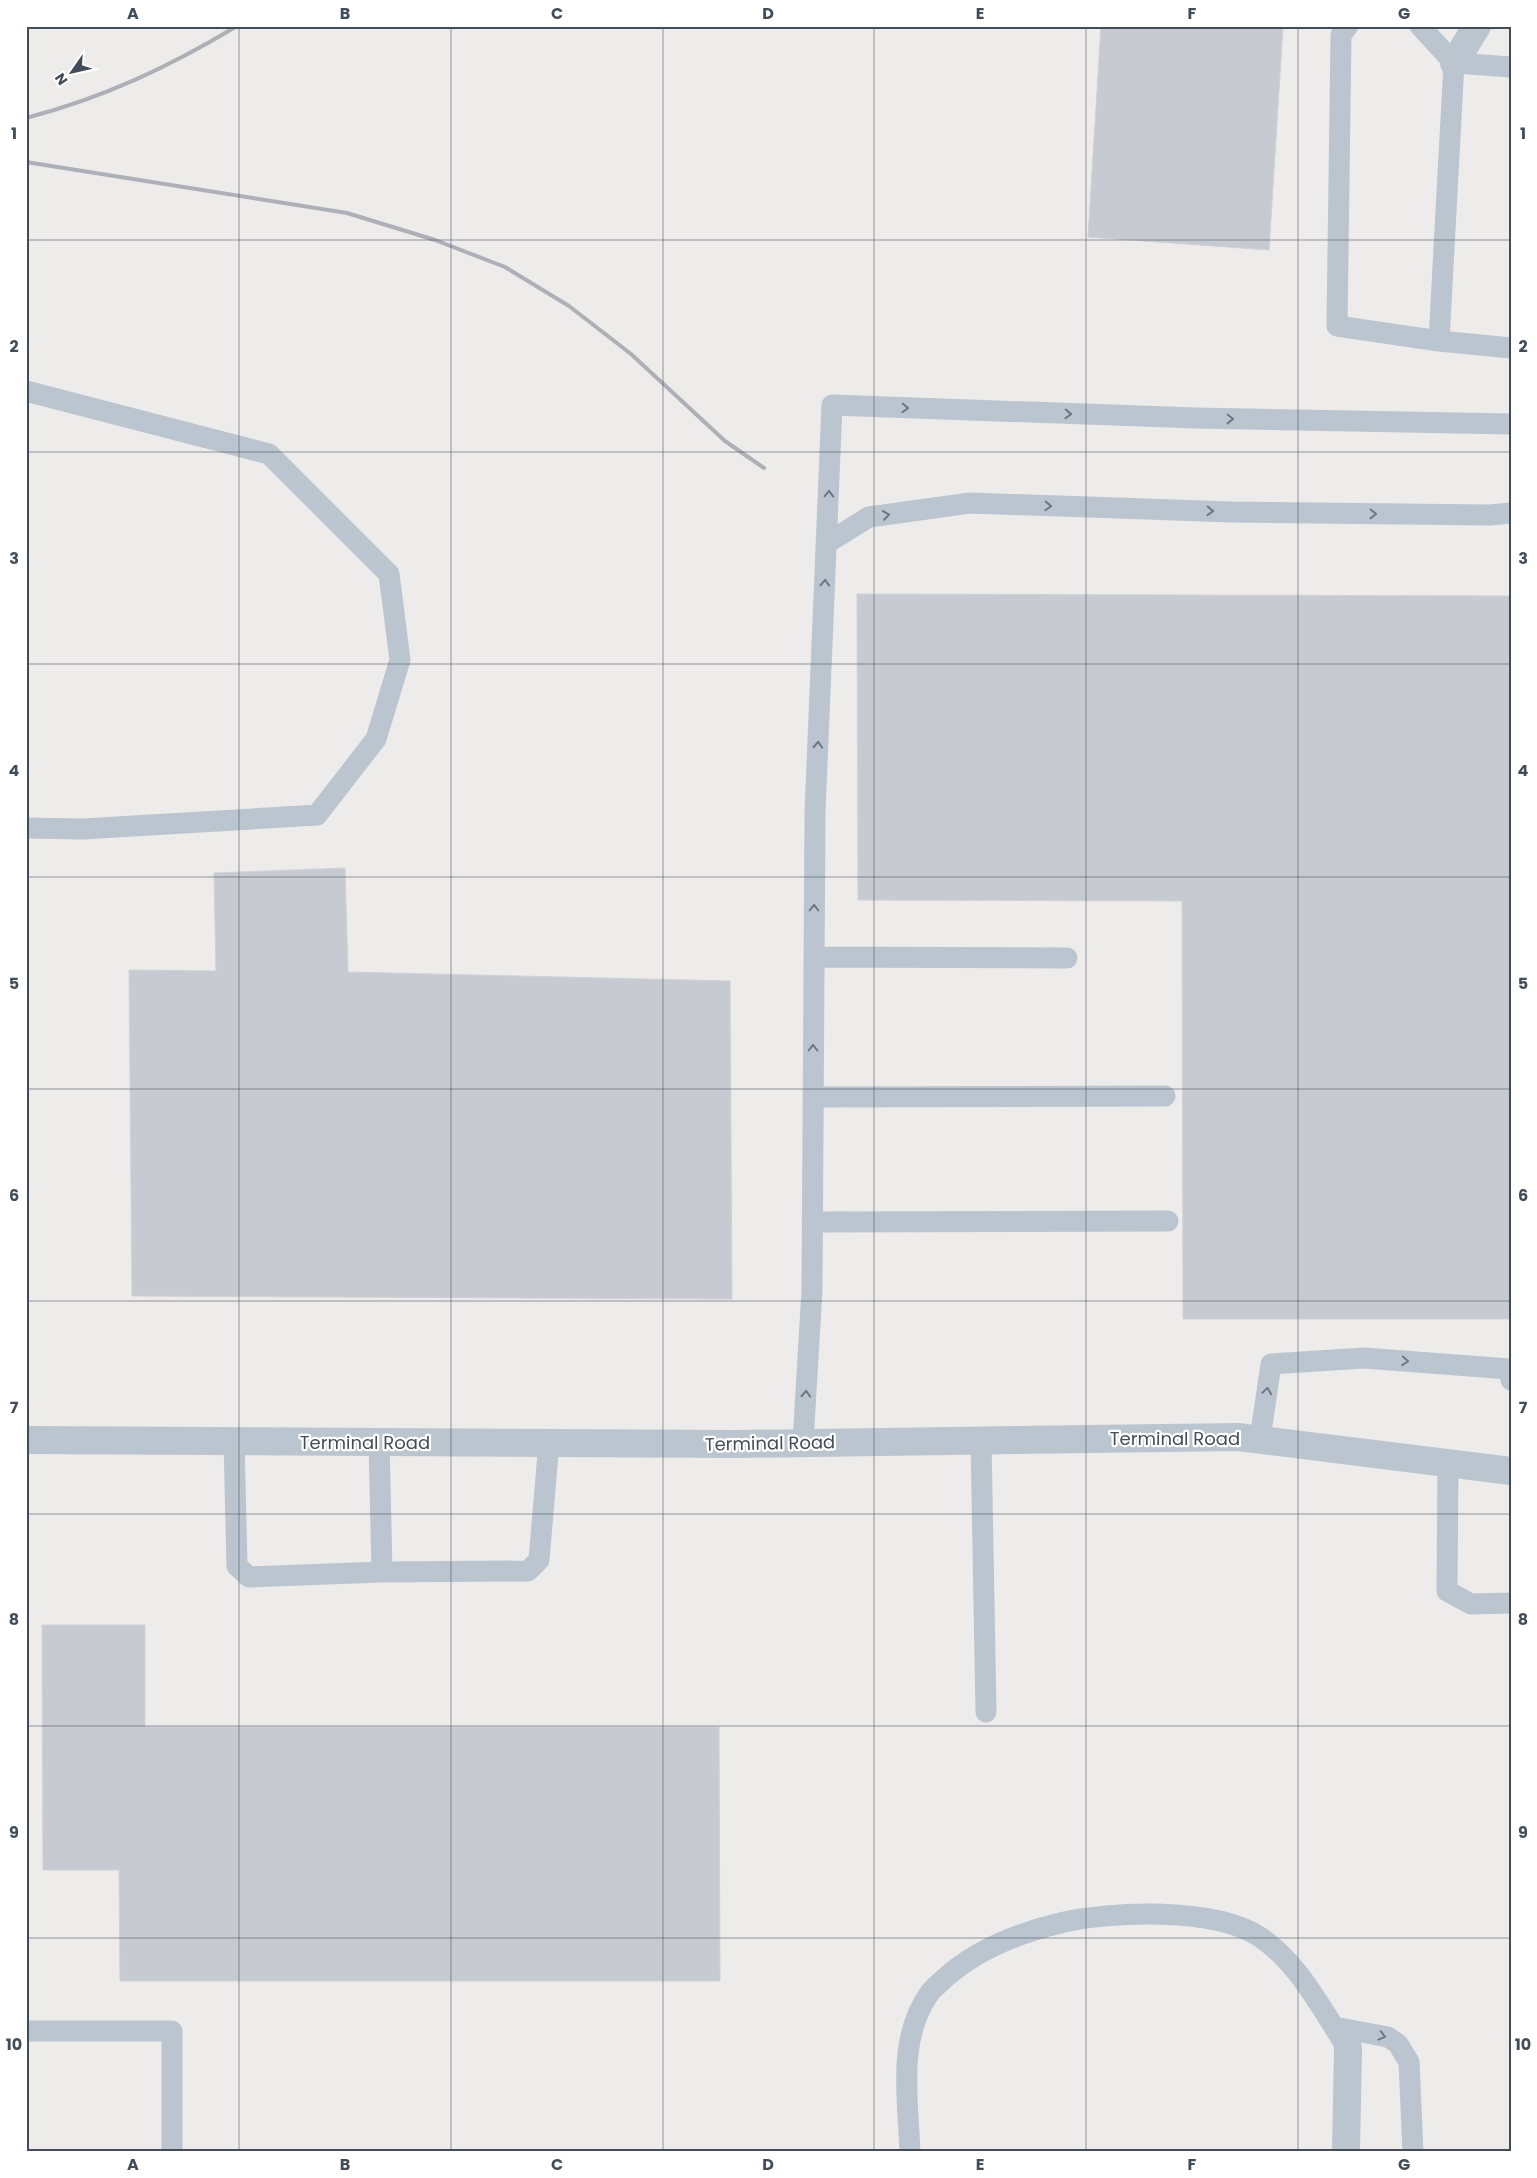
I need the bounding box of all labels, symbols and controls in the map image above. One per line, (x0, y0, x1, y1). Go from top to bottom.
text: A (127, 2, 139, 25)
text: B (340, 2, 350, 25)
text: C (551, 2, 563, 25)
text: D (762, 2, 774, 25)
text: E (976, 2, 984, 25)
text: F (1188, 2, 1197, 25)
text: G (1398, 2, 1410, 25)
north arrow (48, 48, 98, 98)
text: N (50, 69, 72, 89)
text: 1 (11, 122, 17, 145)
text: 1 (1520, 122, 1526, 145)
text: 2 (9, 335, 19, 358)
text: 2 (1518, 335, 1528, 358)
one-way arrow (902, 403, 910, 414)
one-way arrow (1064, 409, 1072, 419)
one-way arrow (1226, 414, 1234, 424)
one-way arrow (824, 490, 834, 498)
one-way arrow (1044, 501, 1052, 511)
one-way arrow (1206, 506, 1214, 517)
one-way arrow (1369, 509, 1377, 519)
one-way arrow (882, 510, 890, 521)
text: 3 (9, 547, 19, 570)
text: 3 (1518, 547, 1528, 570)
one-way arrow (820, 579, 831, 587)
one-way arrow (813, 741, 823, 749)
text: 4 (9, 759, 20, 782)
text: 4 (1518, 759, 1529, 782)
one-way arrow (809, 904, 819, 912)
text: 5 (9, 972, 19, 995)
text: 5 (1518, 972, 1528, 995)
one-way arrow (808, 1044, 818, 1052)
text: 6 (9, 1184, 19, 1207)
text: 6 (1518, 1184, 1528, 1207)
one-way arrow (1402, 1356, 1410, 1367)
one-way arrow (1261, 1387, 1272, 1395)
one-way arrow (800, 1389, 811, 1397)
text: 7 (10, 1396, 19, 1419)
text: 7 (1519, 1396, 1528, 1419)
street label: Terminal Road (1110, 1426, 1240, 1451)
street label: Terminal Road (705, 1429, 835, 1457)
street label: Terminal Road (300, 1430, 430, 1455)
text: 8 (9, 1608, 19, 1631)
text: 8 (1518, 1608, 1528, 1631)
text: 9 (9, 1821, 19, 1844)
text: 9 (1518, 1821, 1528, 1844)
one-way arrow (1377, 2030, 1386, 2041)
text: 10 (6, 2033, 22, 2056)
text: 10 (1515, 2033, 1531, 2056)
text: A (127, 2153, 139, 2176)
text: B (340, 2153, 350, 2176)
text: C (551, 2153, 563, 2176)
text: D (762, 2153, 774, 2176)
text: E (976, 2153, 984, 2176)
text: F (1188, 2153, 1197, 2176)
text: G (1398, 2153, 1410, 2176)

